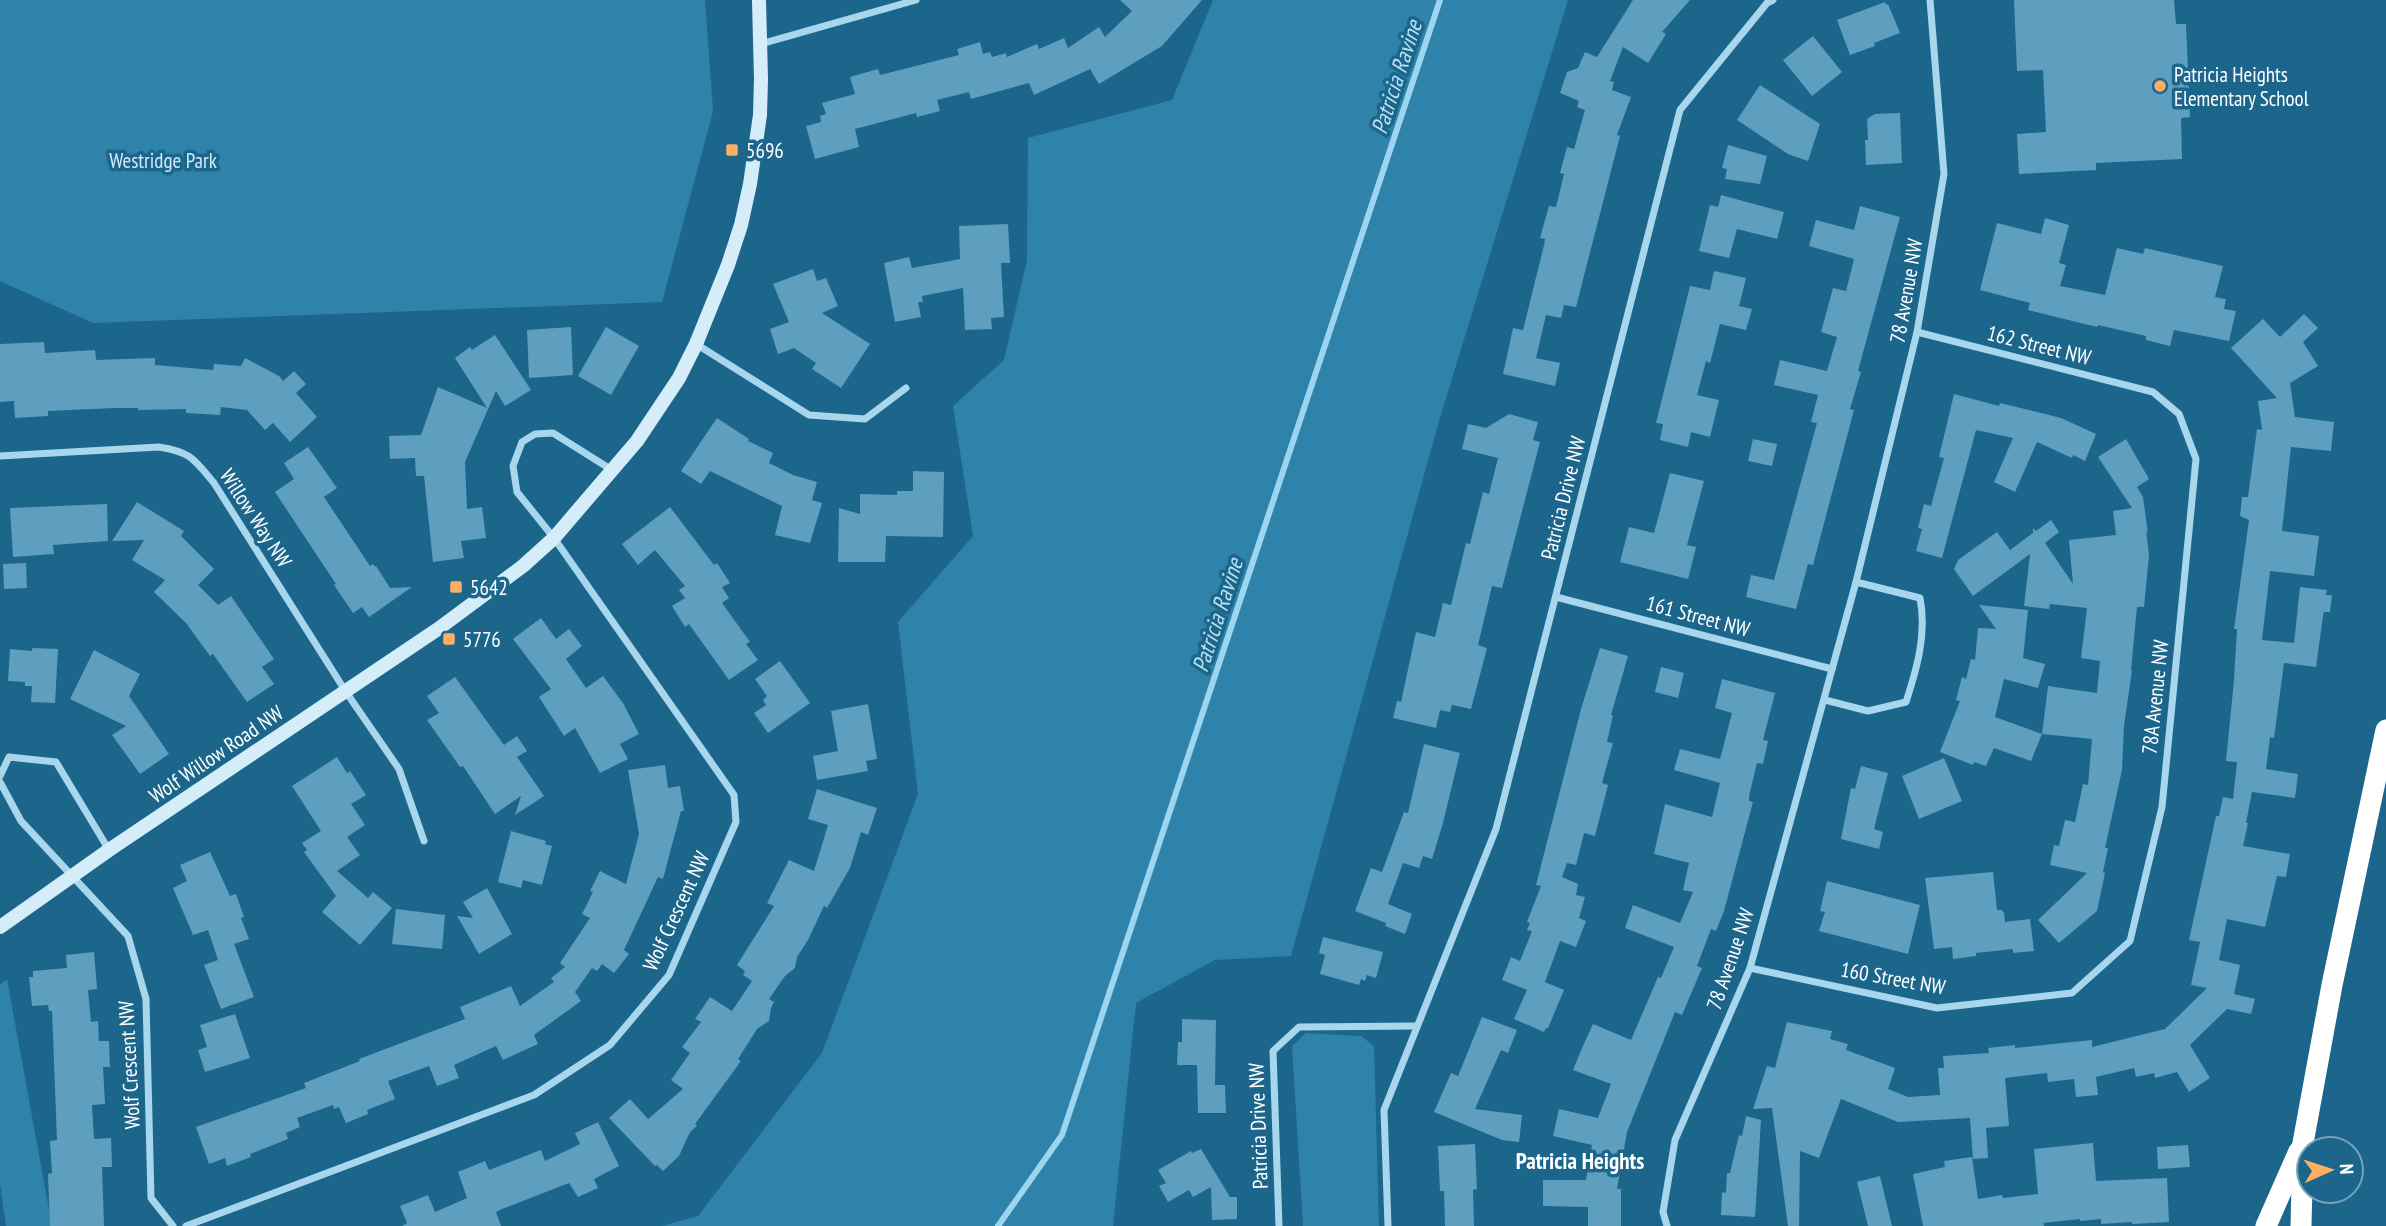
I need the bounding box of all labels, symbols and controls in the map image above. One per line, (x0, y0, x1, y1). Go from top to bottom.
water label: Patricia Ravine (1364, 15, 1428, 137)
place label: Patricia Heights Elementary School (2174, 61, 2309, 112)
marker: Patricia Heights Elementary School (2152, 78, 2168, 94)
place label: 5696 (746, 137, 784, 164)
marker: 5696 (724, 142, 740, 158)
park label: Westridge Park (109, 147, 217, 174)
street label: 78 Avenue NW (1884, 237, 1928, 345)
street label: 162 Street NW (1984, 319, 2094, 371)
street label: Patricia Drive NW (1535, 433, 1591, 563)
street label: Willow Way NW (214, 464, 298, 572)
water label: Patricia Ravine (1185, 553, 1249, 675)
place label: 5642 (470, 574, 508, 601)
marker: 5642 (448, 579, 464, 595)
street label: 161 Street NW (1643, 589, 1753, 643)
place label: 5776 (463, 626, 501, 653)
marker: 5776 (441, 631, 457, 647)
street label: 78A Avenue NW (2136, 638, 2174, 756)
street label: Wolf Willow Road NW (144, 699, 288, 809)
street label: Wolf Crescent NW (637, 847, 715, 975)
street label: 78 Avenue NW (1700, 905, 1760, 1013)
street label: 160 Street NW (1838, 955, 1948, 1001)
street label: Wolf Crescent NW (112, 1000, 146, 1130)
street label: Patricia Drive NW (1242, 1062, 1274, 1190)
north arrow (2295, 1135, 2365, 1205)
district label: Patricia Heights (1516, 1146, 1644, 1175)
text: N (2335, 1163, 2359, 1175)

